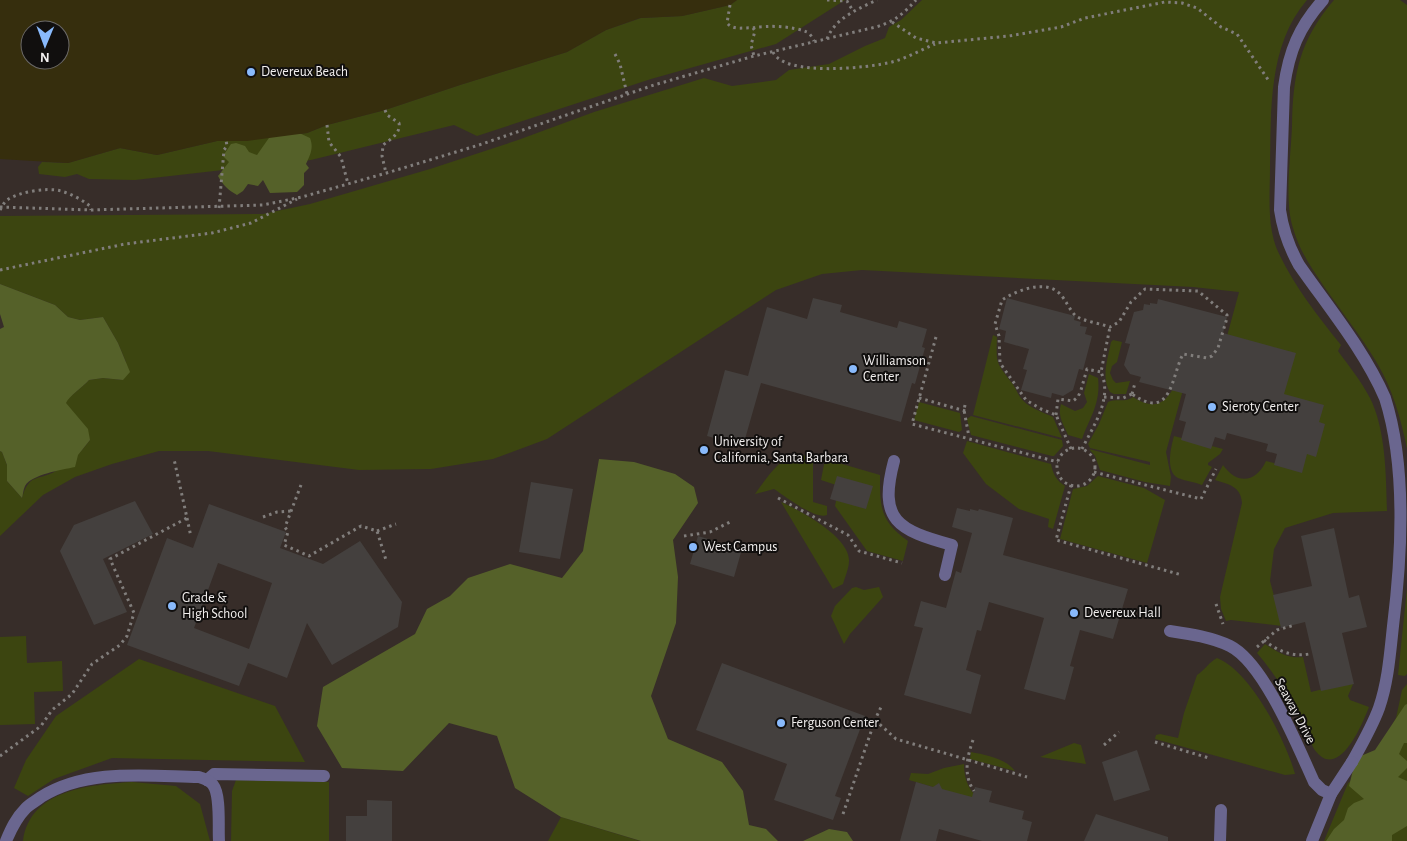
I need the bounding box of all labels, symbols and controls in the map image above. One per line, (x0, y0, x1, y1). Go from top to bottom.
north arrow (20, 20, 70, 70)
text: N (40, 50, 50, 64)
place label: Devereux Beach (261, 65, 348, 79)
marker: Devereux Beach (245, 66, 257, 78)
place label: Williamson Center (863, 354, 926, 384)
marker: Williamson Center (847, 363, 859, 375)
place label: Sieroty Center (1222, 400, 1299, 414)
marker: Sieroty Center (1206, 401, 1218, 413)
place label: University of California, Santa Barbara (714, 435, 849, 465)
marker: University of California, Santa Barbara (698, 444, 710, 456)
place label: West Campus (703, 540, 778, 554)
marker: West Campus (687, 541, 699, 553)
place label: Grade & High School (182, 591, 248, 621)
marker: Grade & High School (166, 600, 178, 612)
place label: Devereux Hall (1084, 606, 1161, 620)
marker: Devereux Hall (1068, 607, 1080, 619)
street label: Seaway Drive (1272, 676, 1318, 746)
place label: Ferguson Center (791, 716, 879, 730)
marker: Ferguson Center (775, 717, 787, 729)

